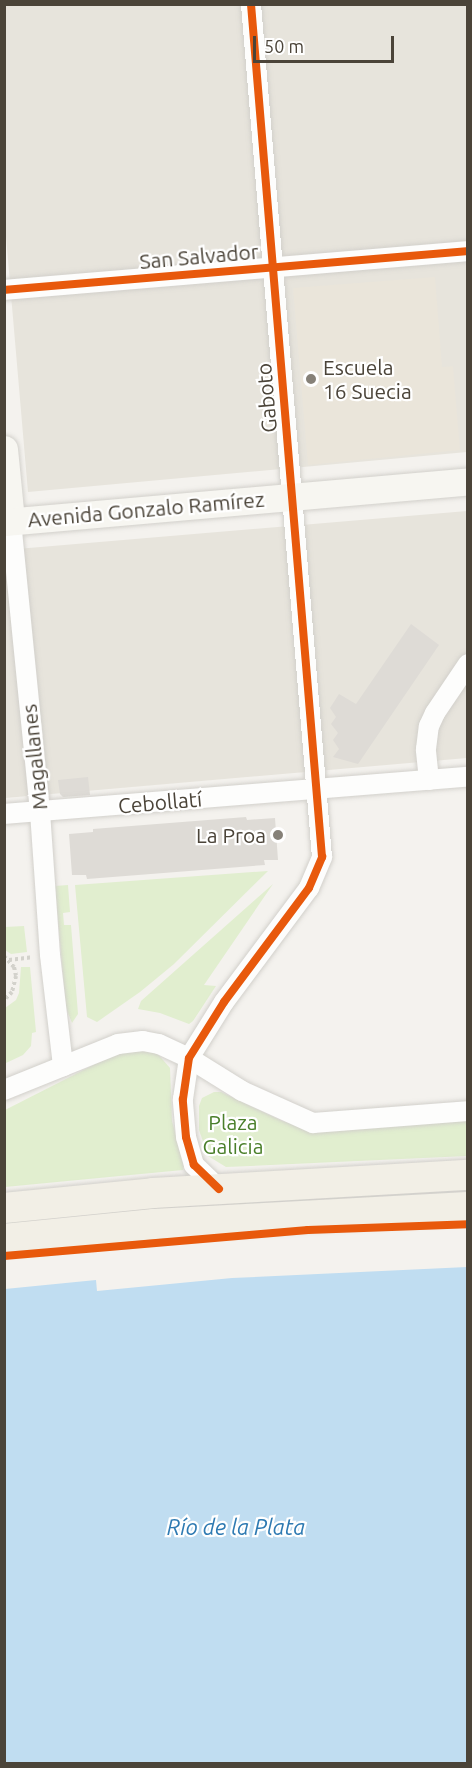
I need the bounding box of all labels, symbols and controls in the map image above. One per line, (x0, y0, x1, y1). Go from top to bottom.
scale bar (256, 24, 397, 62)
text: 50 m (264, 36, 304, 56)
street label: San Salvador (138, 238, 260, 274)
place label: Escuela 16 Suecia (323, 354, 412, 404)
street label: Gaboto (250, 362, 282, 434)
marker: Escuela 16 Suecia (304, 372, 318, 386)
street label: Avenida Gonzalo Ramírez (27, 486, 265, 532)
street label: Magallanes (16, 703, 52, 811)
street label: Cebollatí (117, 786, 203, 818)
place label: La Proa (196, 822, 266, 848)
marker: La Proa (271, 828, 285, 842)
park label: Plaza Galicia (203, 1109, 263, 1159)
water label: Río de la Plata (167, 1514, 305, 1540)

